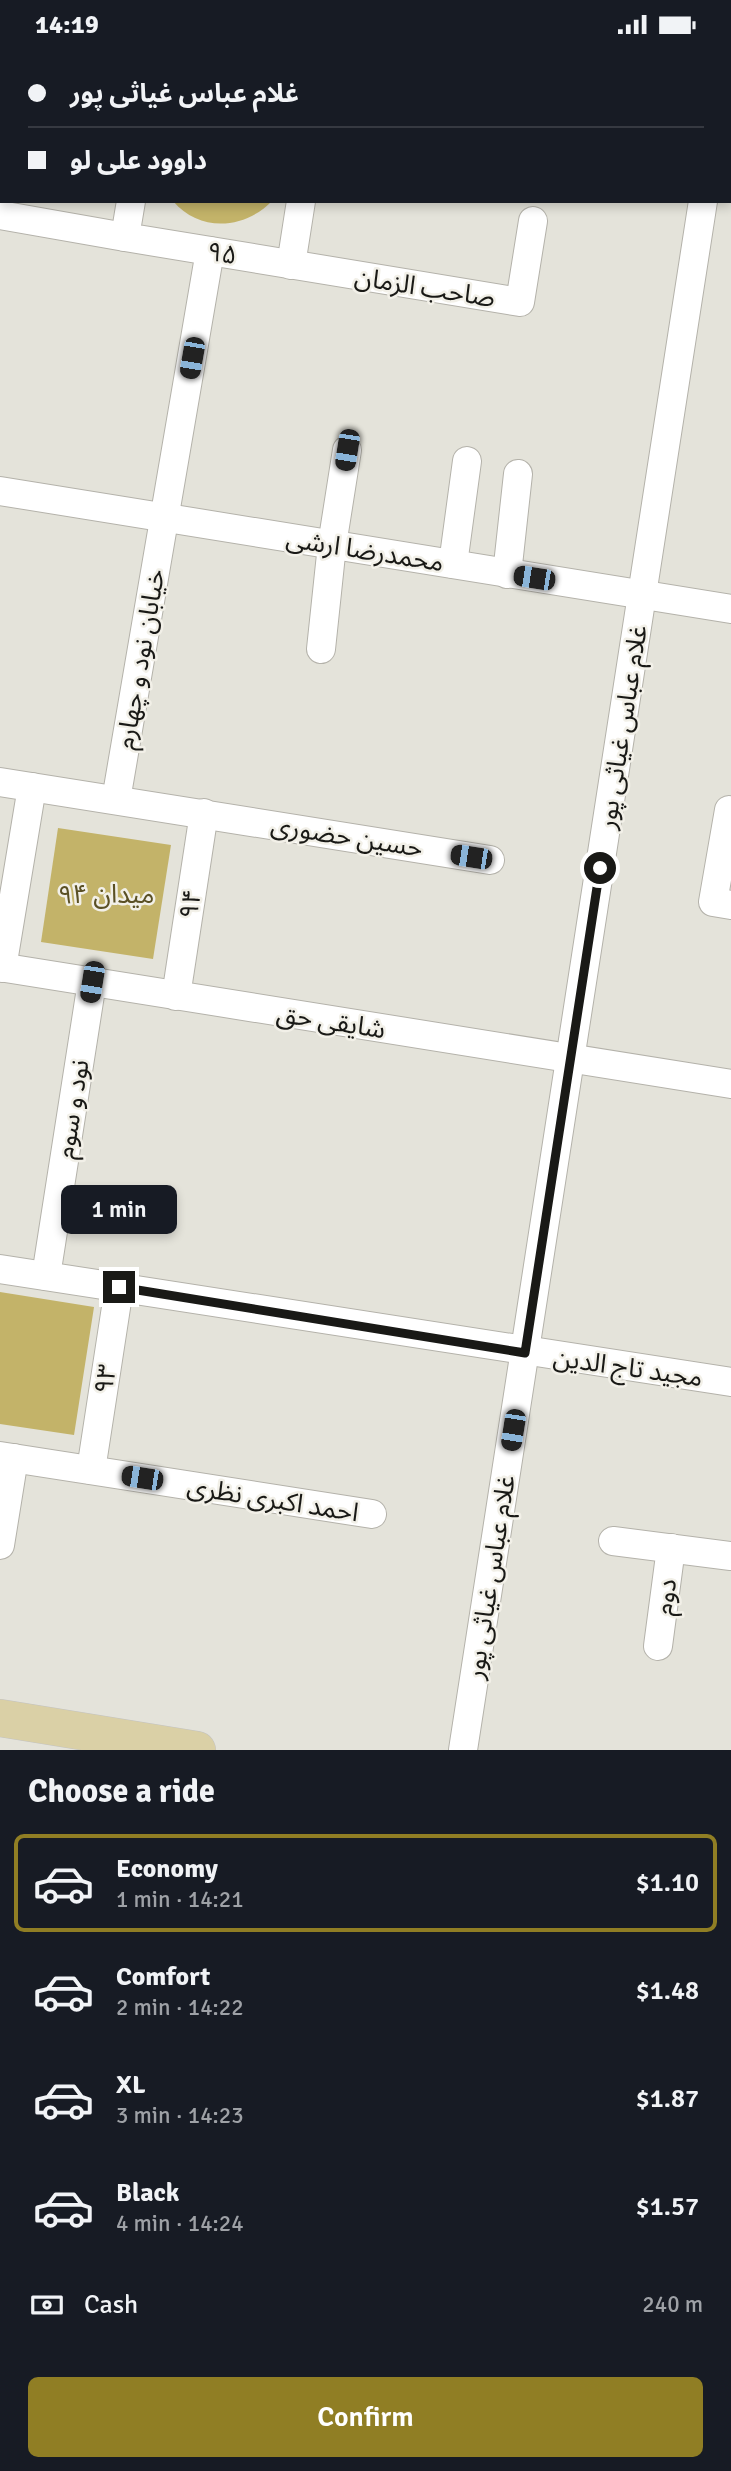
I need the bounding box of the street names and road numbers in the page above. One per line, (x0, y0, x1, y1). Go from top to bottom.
street label: ۹۵ (204, 236, 239, 272)
street label: صاحب الزمان (352, 261, 497, 315)
street label: محمدرضا ارشی (284, 523, 446, 579)
street label: خیابان نود و چهارم (109, 567, 176, 752)
street label: غلام عباس غیاثی ‌پور (591, 623, 658, 833)
street label: حسین حضوری (269, 809, 425, 865)
street label: ۹۴ (173, 887, 209, 921)
street label: شایقی حق (274, 998, 388, 1046)
street label: نود و سوم (49, 1057, 100, 1162)
street label: مجید تاج الدین (551, 1342, 705, 1396)
street label: ۹۳ (88, 1362, 124, 1396)
street label: احمد اکبری نظری (185, 1471, 361, 1529)
street label: غلام عباس غیاثی ‌پور (459, 1473, 526, 1683)
street label: دوم (648, 1577, 687, 1618)

